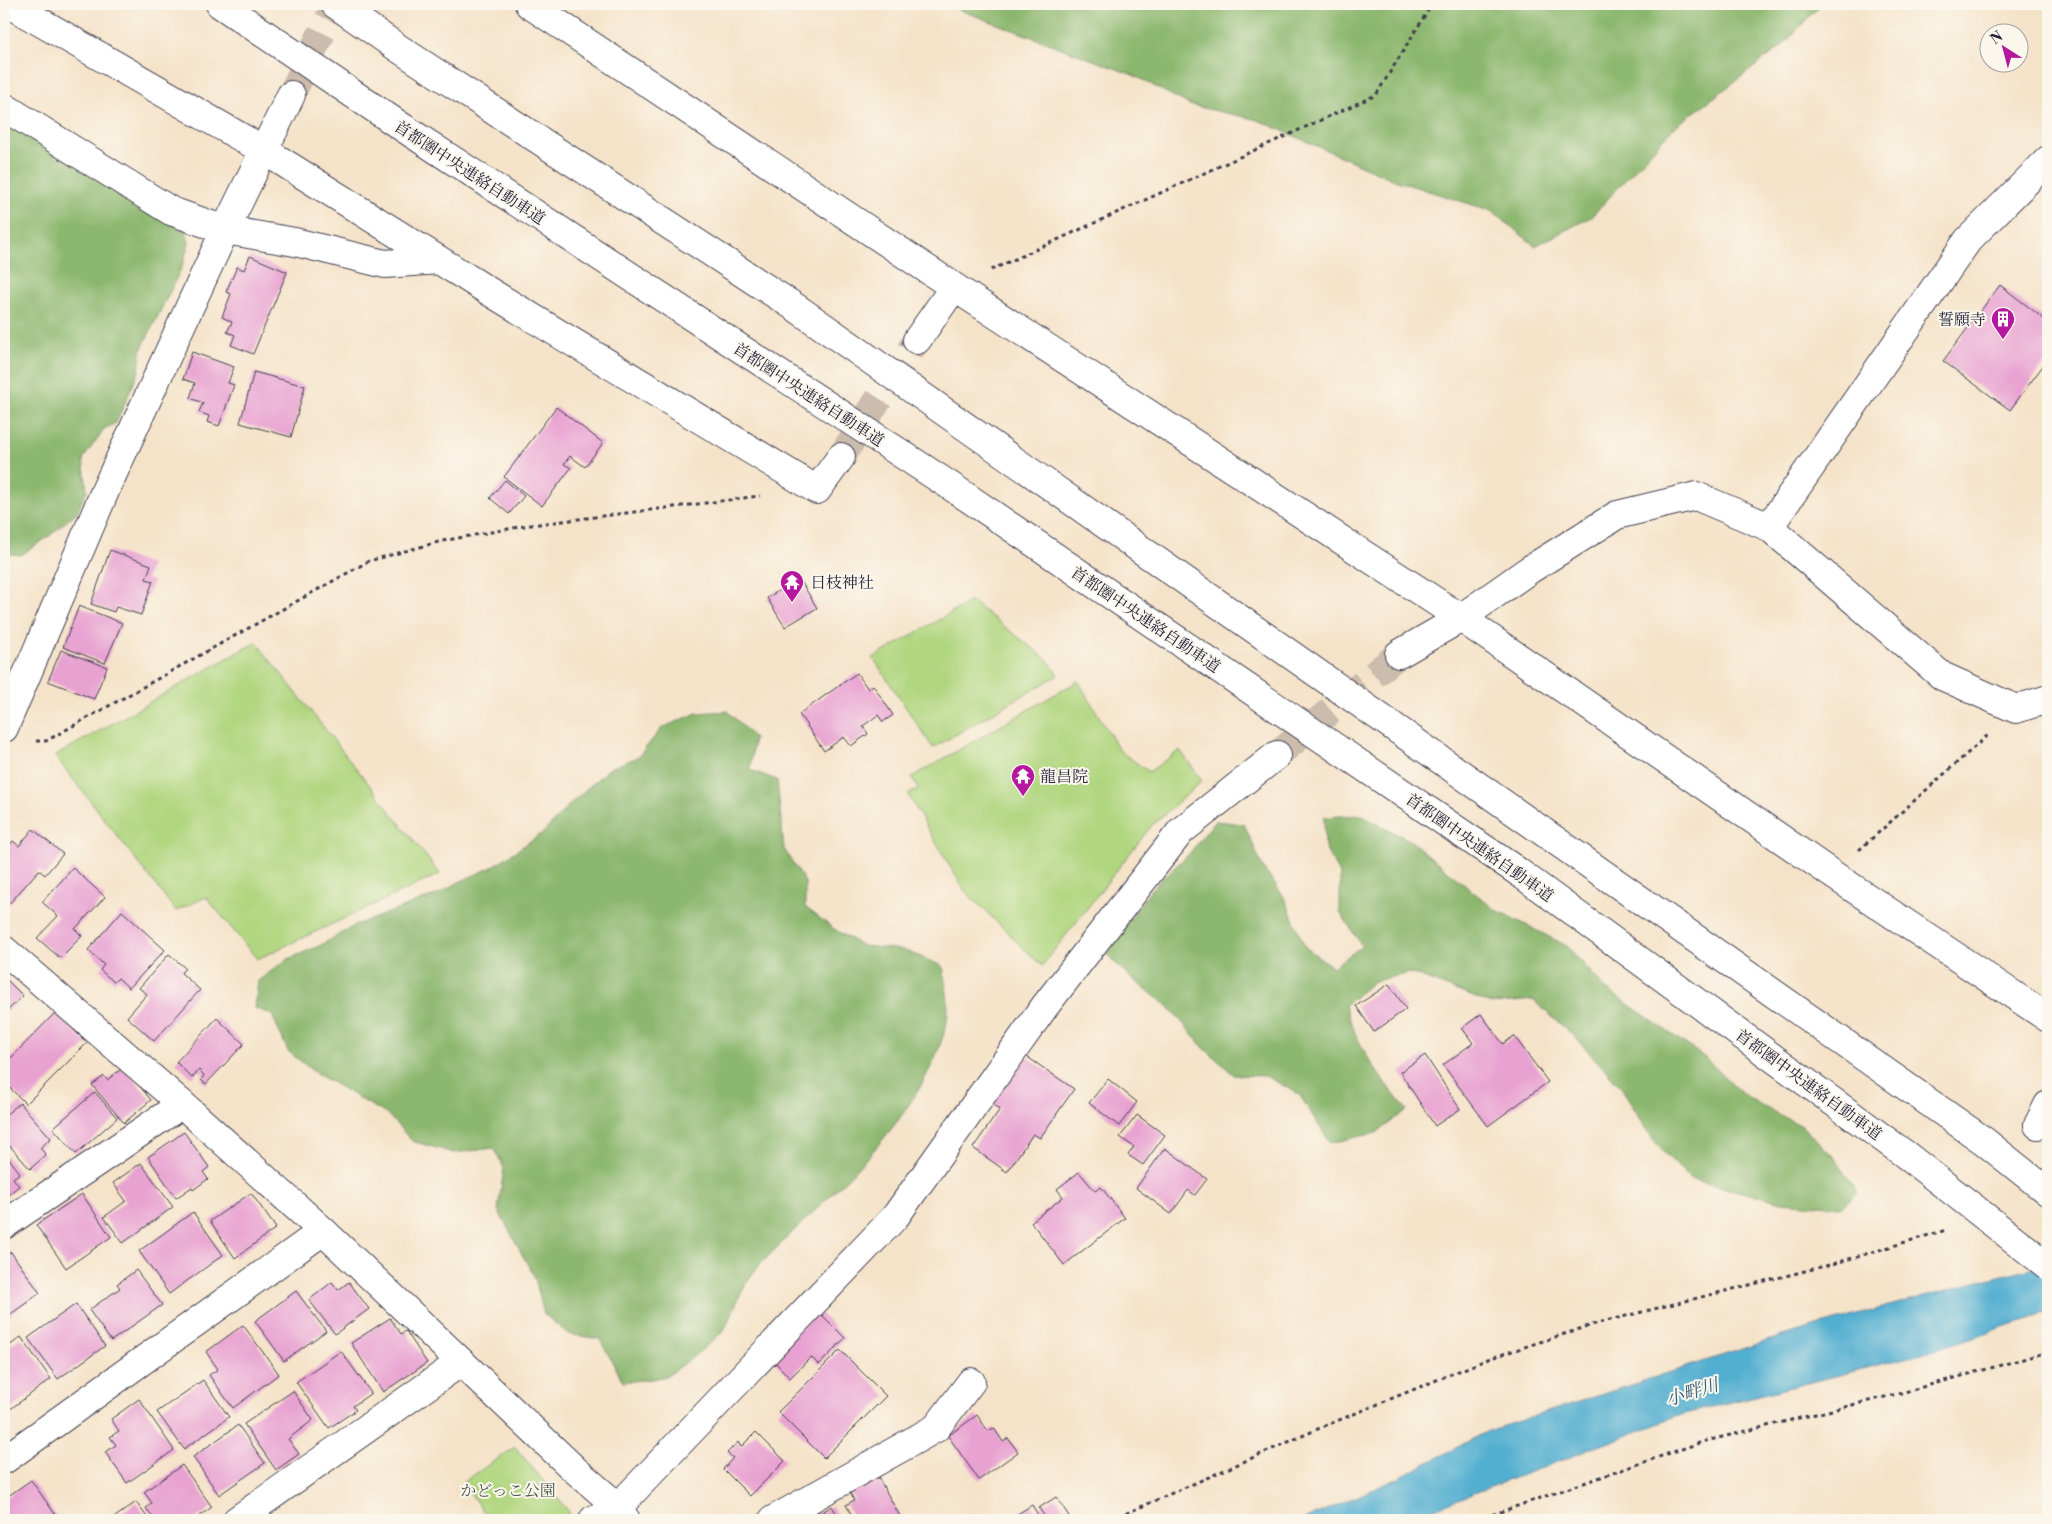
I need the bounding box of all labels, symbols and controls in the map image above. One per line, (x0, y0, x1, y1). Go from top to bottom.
north arrow (1980, 22, 2030, 72)
text: N (1987, 28, 2007, 49)
street label: 首都圏中央連絡自動車道 (390, 117, 549, 229)
building icon: 誓願寺 (1990, 306, 2016, 340)
place label: 誓願寺 (1938, 310, 1986, 330)
street label: 首都圏中央連絡自動車道 (729, 339, 888, 451)
street label: 首都圏中央連絡自動車道 (1067, 562, 1224, 677)
temple icon: 日枝神社 (779, 569, 805, 603)
place label: 日枝神社 (810, 573, 874, 593)
temple icon: 龍昌院 (1010, 763, 1036, 797)
place label: 龍昌院 (1040, 767, 1088, 787)
street label: 首都圏中央連絡自動車道 (1402, 789, 1557, 906)
street label: 首都圏中央連絡自動車道 (1731, 1025, 1885, 1145)
water label: 小畔川 (1663, 1373, 1723, 1411)
park label: かどっこ公園 (460, 1481, 556, 1501)

